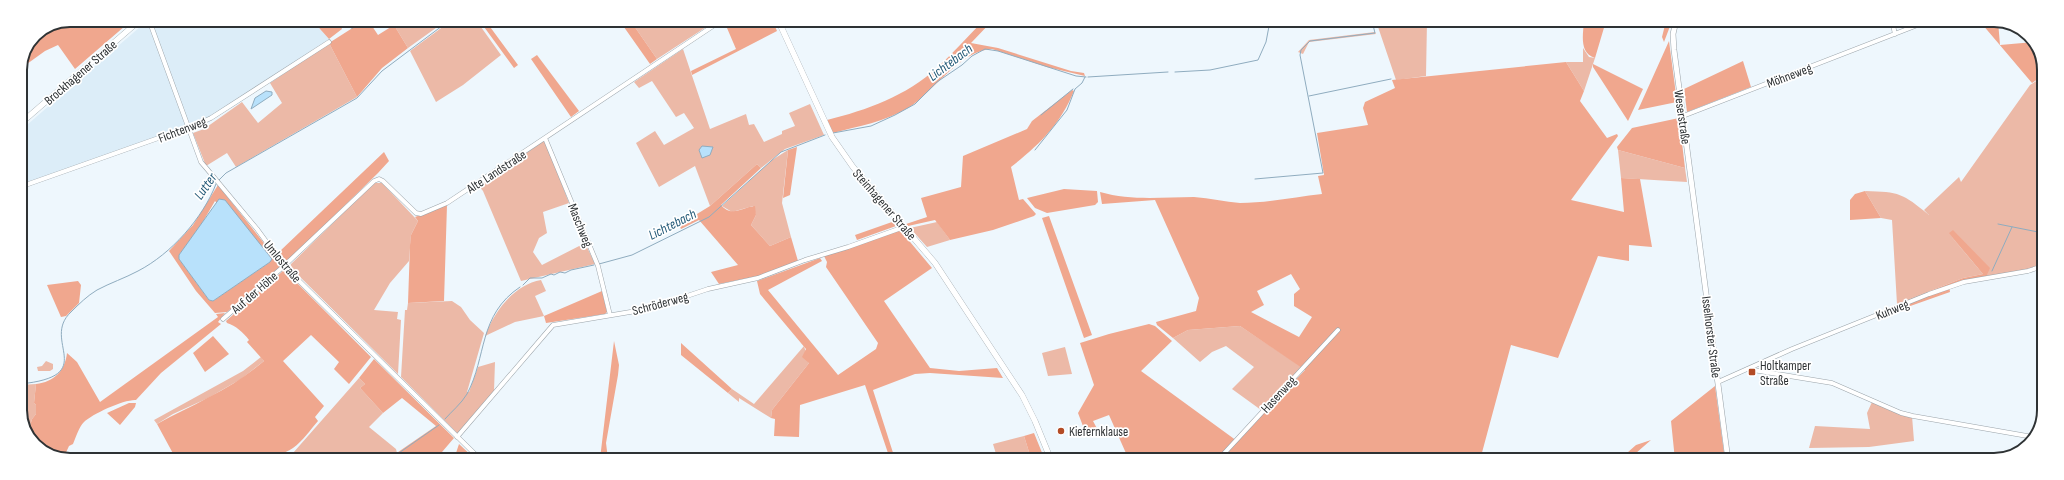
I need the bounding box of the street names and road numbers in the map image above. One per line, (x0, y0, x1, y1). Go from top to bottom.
street label: Brockhagener Straße (41, 37, 120, 109)
street label: Möhneweg (1765, 60, 1814, 92)
street label: Weserstraße (1670, 89, 1694, 145)
street label: Fichtenweg (156, 113, 209, 146)
street label: Alte Landstraße (463, 147, 529, 198)
street label: Steinhagener Straße (849, 166, 919, 243)
street label: Maschweg (564, 201, 596, 250)
street label: Umlostraße (260, 237, 305, 286)
street label: Auf der Höhe (227, 268, 281, 318)
street label: Schröderweg (630, 289, 690, 319)
street label: Isselhorster Straße (1698, 295, 1724, 379)
street label: Kuhweg (1873, 296, 1911, 324)
street label: Hasenweg (1258, 373, 1300, 416)

